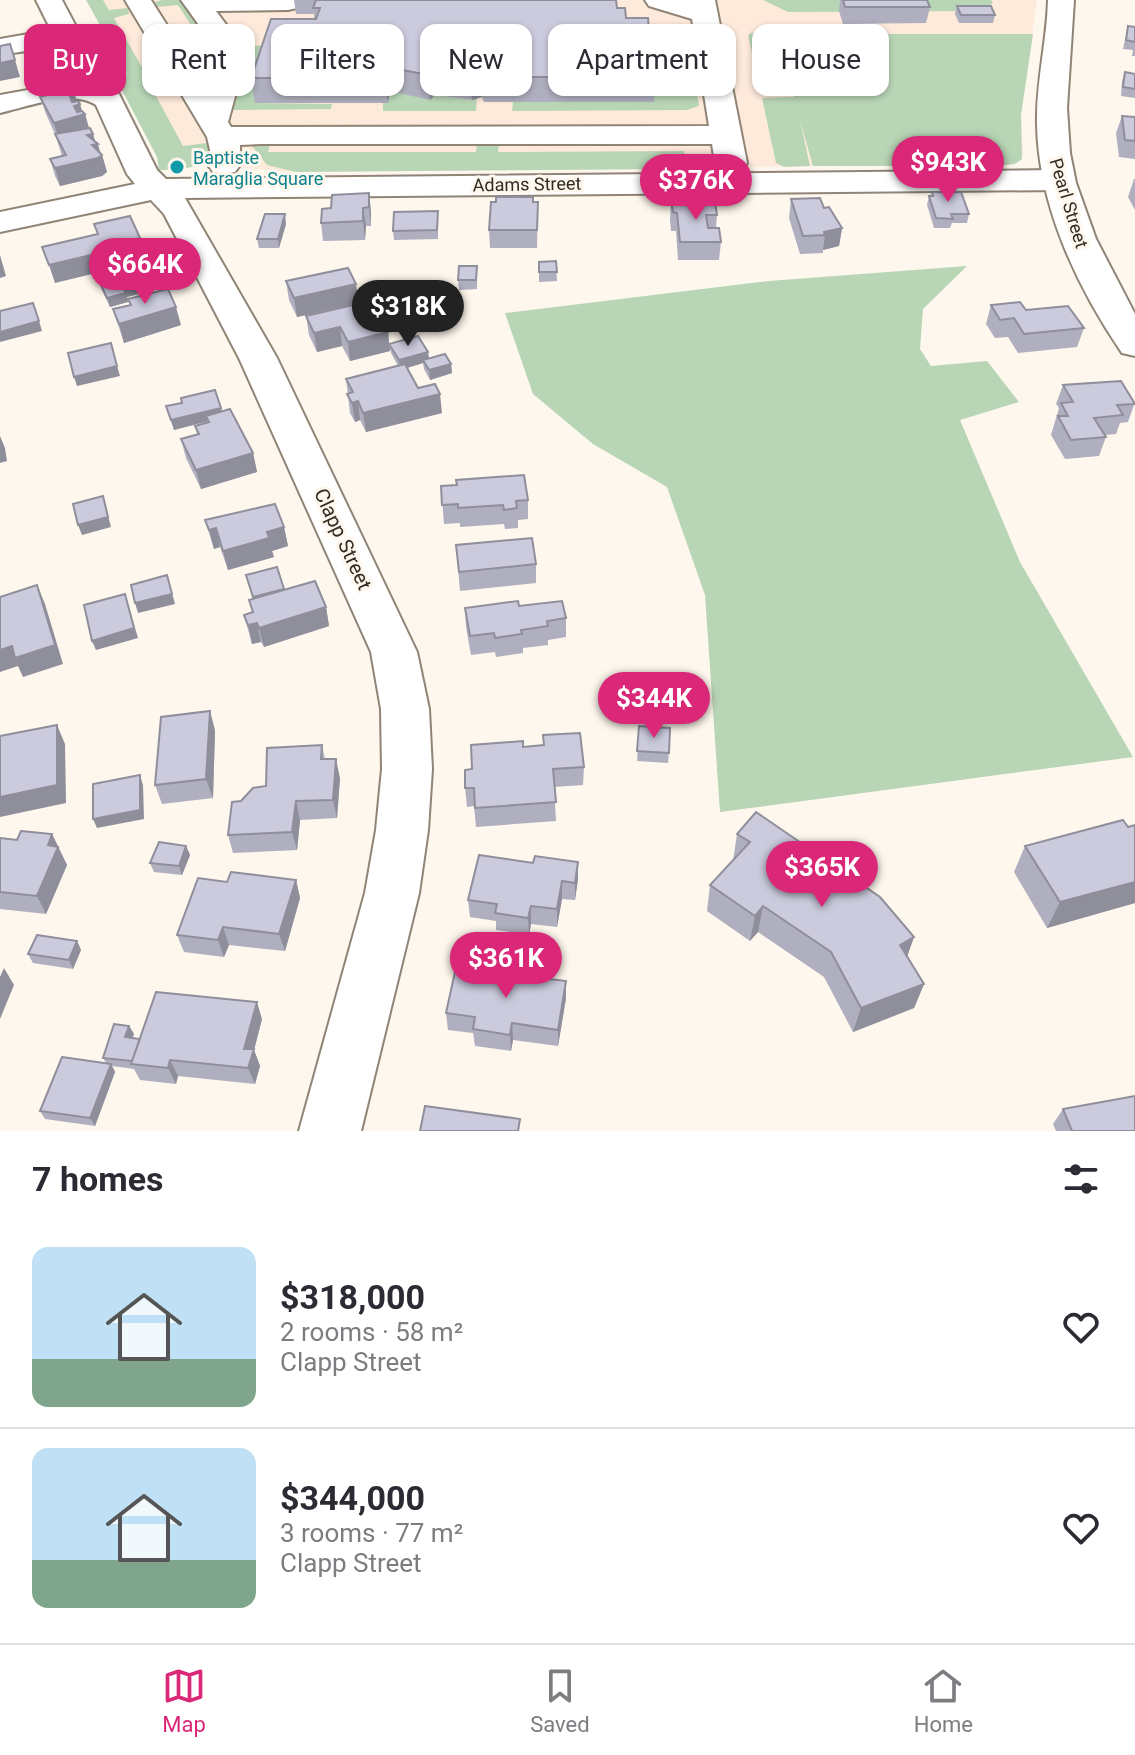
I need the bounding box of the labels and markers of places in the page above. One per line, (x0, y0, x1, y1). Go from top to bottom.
pin: $943K (892, 136, 1004, 204)
place label: Baptiste Maraglia Square (193, 147, 323, 189)
pin: $376K (640, 154, 752, 222)
marker: Baptiste Maraglia Square (168, 158, 186, 176)
pin: $664K (89, 238, 201, 306)
pin: $318K (352, 280, 464, 348)
pin: $344K (598, 672, 710, 740)
pin: $365K (766, 841, 878, 909)
pin: $361K (450, 932, 562, 1000)

